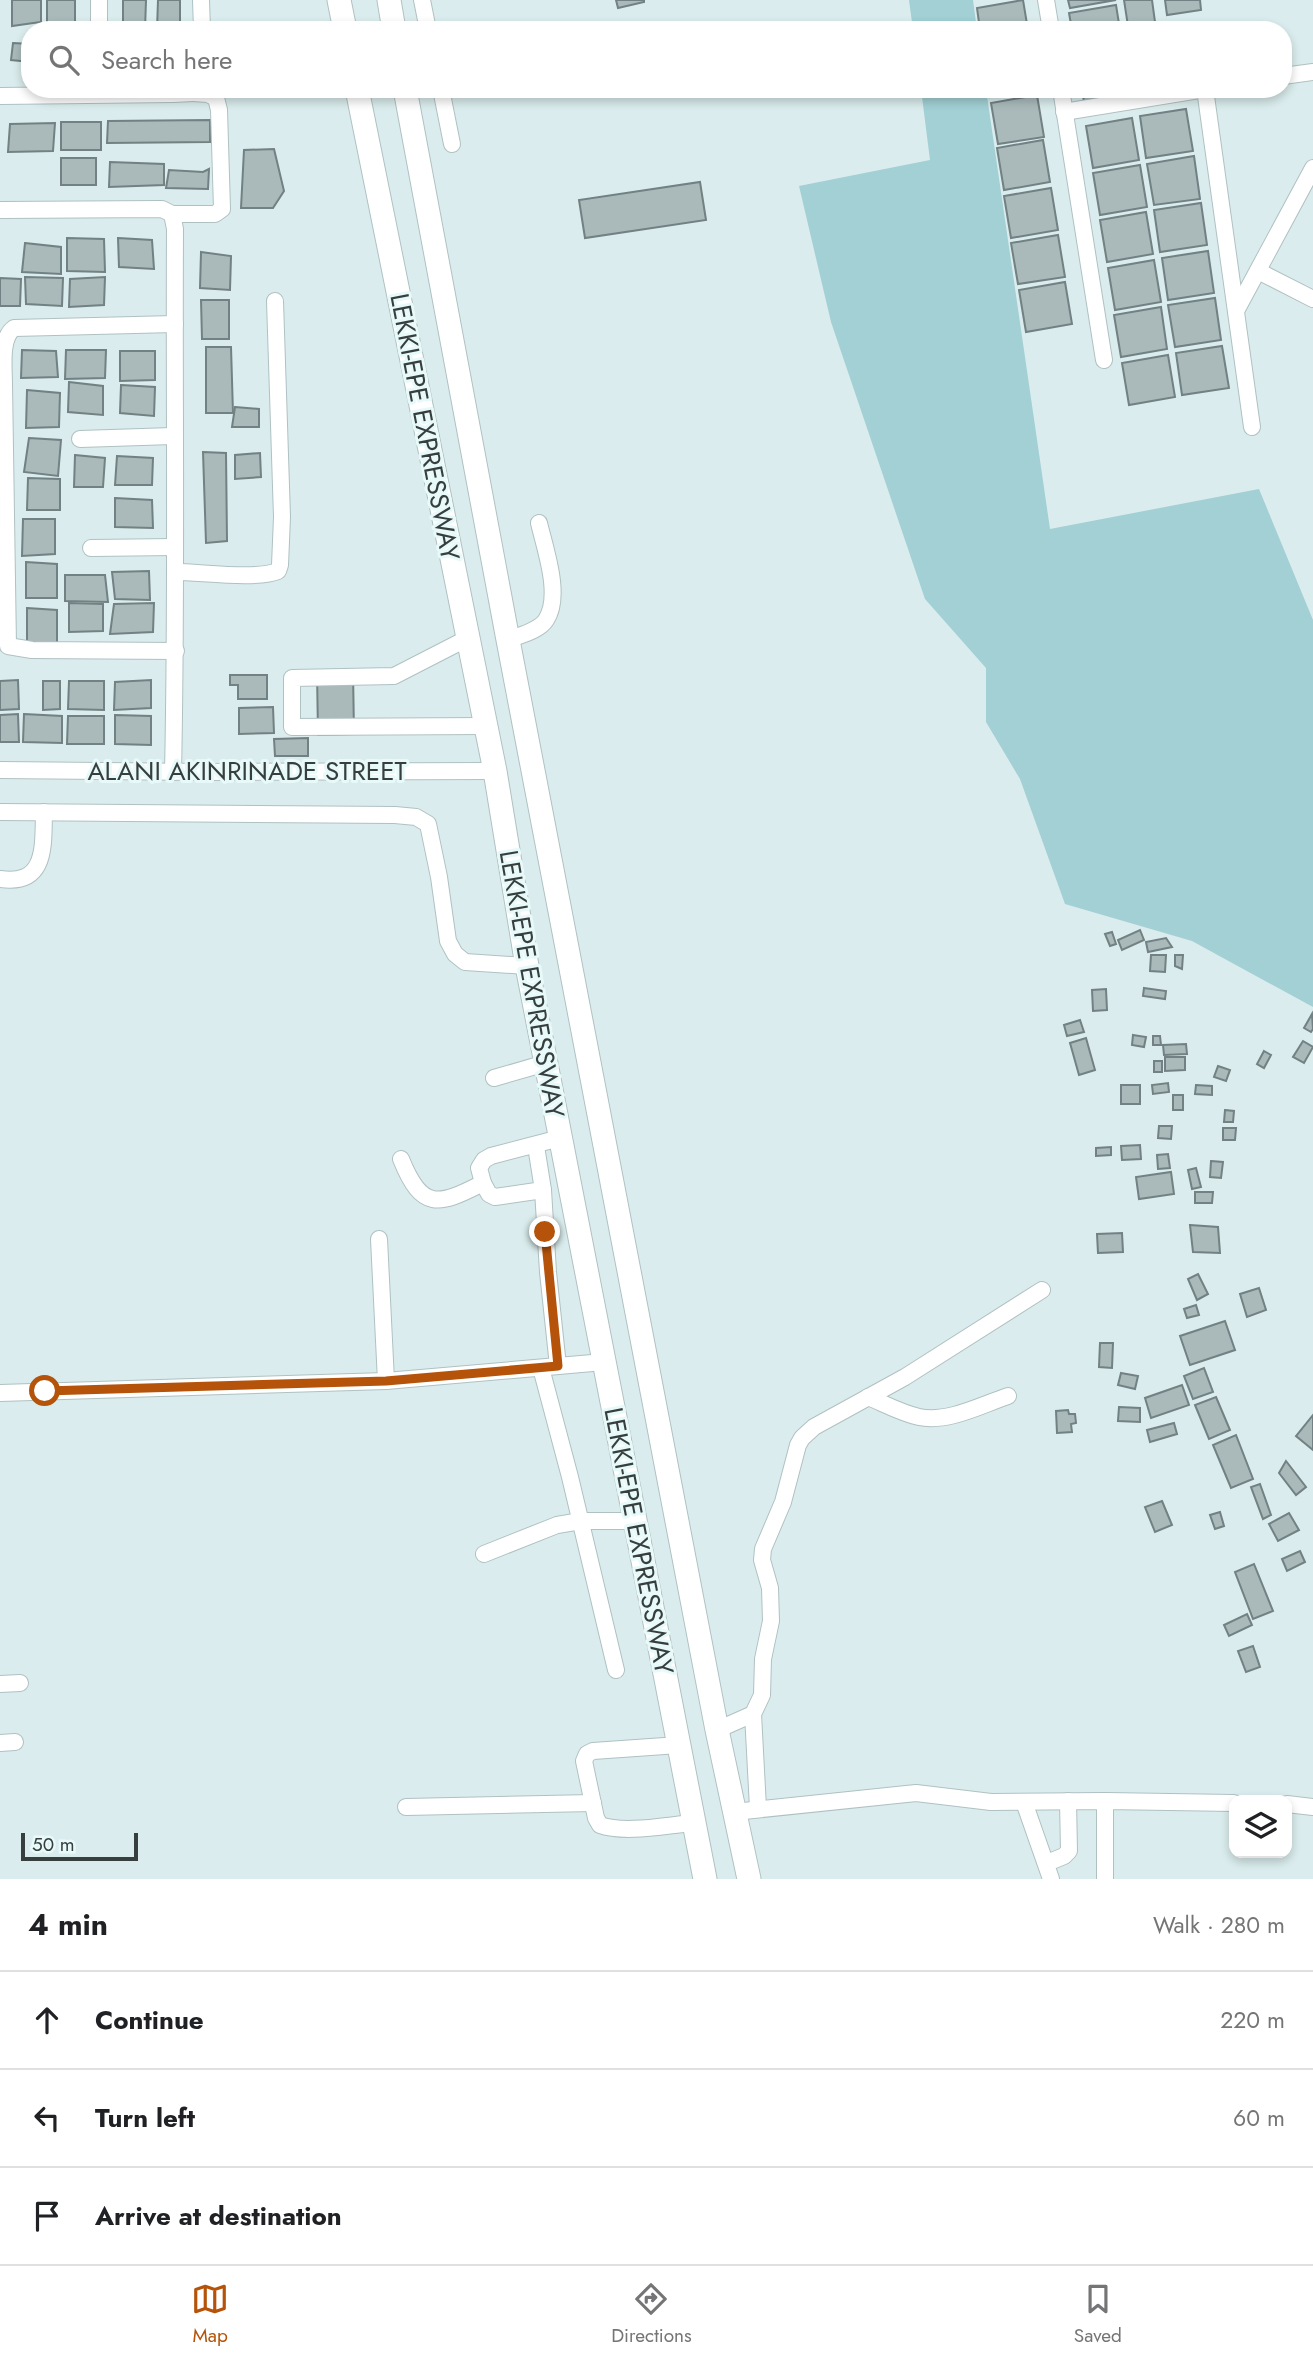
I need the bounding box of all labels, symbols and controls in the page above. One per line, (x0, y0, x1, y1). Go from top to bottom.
search box (21, 21, 1292, 98)
icon: search (45, 41, 83, 79)
text: Search here (101, 41, 233, 79)
street label: LEKKI-EPE EXPRESSWAY (380, 290, 470, 564)
street label: ALANI AKINRINADE STREET (87, 752, 407, 790)
street label: LEKKI-EPE EXPRESSWAY (490, 847, 574, 1121)
route end (529, 1216, 560, 1247)
route start (29, 1375, 60, 1406)
street label: LEKKI-EPE EXPRESSWAY (594, 1404, 684, 1678)
map controls (1229, 1795, 1292, 1858)
button: layers (1229, 1795, 1292, 1858)
scale bar (21, 1830, 138, 1862)
text: 50 m (32, 1831, 75, 1858)
text: 4 min (28, 1903, 108, 1946)
text: Walk · 280 m (1153, 1908, 1285, 1942)
icon: ahead (28, 2001, 66, 2039)
text: Continue (95, 2001, 204, 2039)
text: 220 m (1220, 2003, 1285, 2037)
icon: left (28, 2099, 66, 2137)
text: Turn left (95, 2099, 195, 2137)
text: 60 m (1233, 2101, 1285, 2135)
icon: arrive (28, 2197, 66, 2235)
text: Arrive at destination (95, 2197, 342, 2235)
tab: Map (191, 2280, 229, 2349)
tab: Directions (611, 2280, 692, 2349)
tab: Saved (1074, 2280, 1122, 2349)

